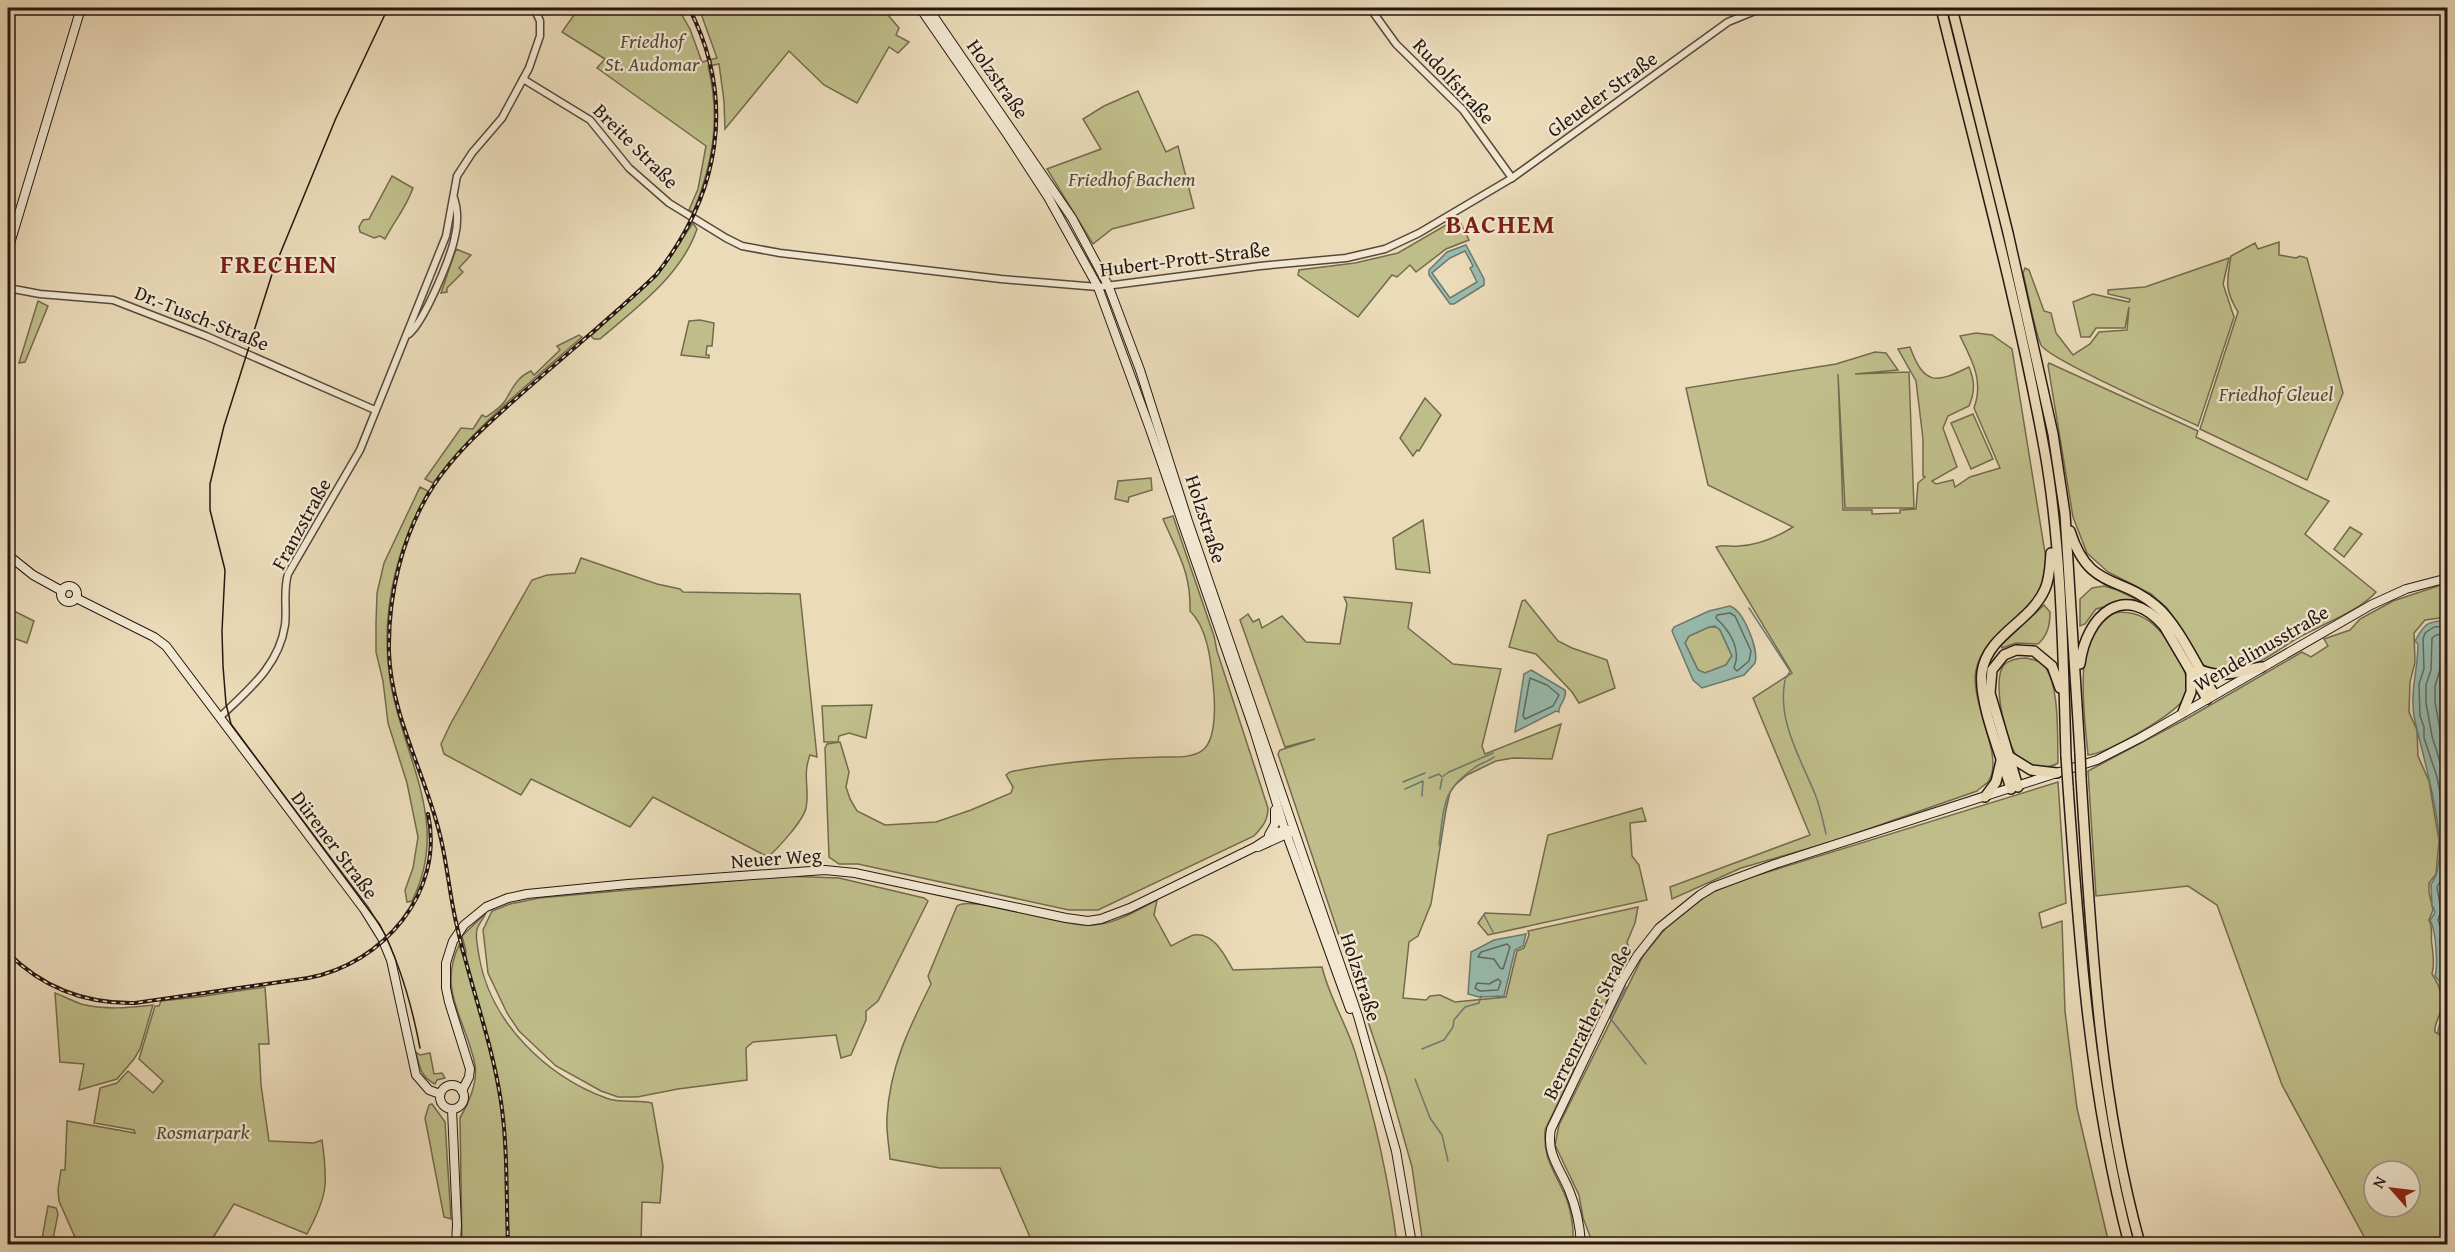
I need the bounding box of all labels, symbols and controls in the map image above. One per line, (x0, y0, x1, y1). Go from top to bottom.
park label: Friedhof St. Audomar (605, 26, 700, 78)
street label: Rudolfstraße (1407, 31, 1502, 130)
street label: Holzstraße (960, 33, 1037, 124)
street label: Gleueler Straße (1541, 44, 1663, 144)
street label: Breite Straße (587, 96, 686, 195)
park label: Friedhof Bachem (1067, 164, 1196, 193)
district label: BACHEM (1446, 204, 1556, 243)
street label: Hubert-Prott-Straße (1098, 234, 1272, 283)
district label: FRECHEN (220, 244, 338, 283)
street label: Dr.-Tusch-Straße (131, 277, 274, 358)
park label: Friedhof Gleuel (2218, 379, 2333, 408)
street label: Holzstraße (1179, 471, 1234, 567)
street label: Franzstraße (263, 473, 338, 575)
street label: Wendelinusstraße (2188, 597, 2334, 698)
street label: Dürener Straße (285, 784, 386, 905)
street label: Neuer Weg (730, 840, 822, 875)
street label: Holzstraße (1334, 929, 1389, 1025)
street label: Berrenrather Straße (1535, 939, 1638, 1104)
park label: Rosmarpark (155, 1117, 251, 1146)
north arrow (2362, 1159, 2422, 1219)
text: N (2366, 1171, 2392, 1192)

